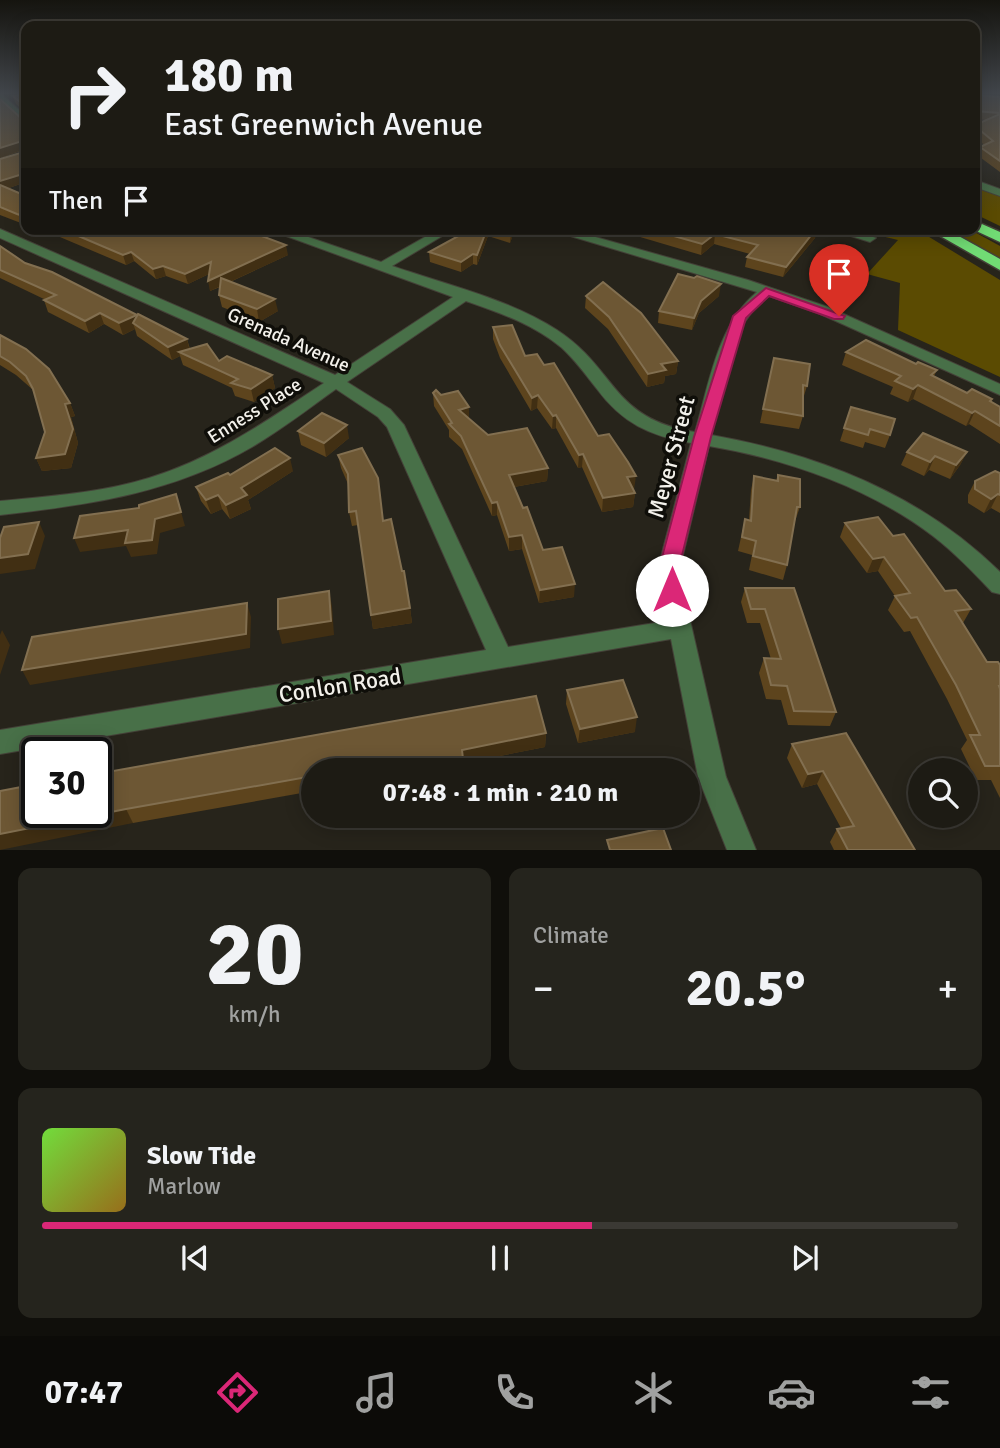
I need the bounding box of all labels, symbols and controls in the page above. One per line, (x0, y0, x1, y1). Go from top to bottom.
text: 180 m (164, 45, 294, 105)
icon: right (49, 49, 140, 140)
text: East Greenwich Avenue (164, 105, 483, 144)
icon: arrive (117, 182, 155, 220)
text: Then (49, 185, 103, 217)
pin (809, 244, 869, 316)
icon: arrive (820, 255, 858, 293)
street label: Grenada Avenue (224, 302, 354, 378)
street label: Enness Place (203, 373, 306, 449)
street label: Meyer Street (641, 393, 702, 521)
position arrow (635, 553, 709, 627)
street label: Conlon Road (277, 662, 403, 709)
speed limit sign: 30 (21, 737, 112, 828)
map controls (908, 758, 978, 828)
button: search (908, 758, 978, 828)
text: 07:48 · 1 min · 210 m (383, 777, 618, 809)
text: 20 (205, 898, 304, 1011)
text: Climate (533, 921, 609, 950)
text: 20.5° (686, 956, 805, 1020)
text: − (533, 965, 554, 1012)
text: + (937, 965, 958, 1012)
text: km/h (228, 1000, 281, 1029)
text: Slow Tide (147, 1140, 256, 1172)
text: Marlow (147, 1172, 221, 1201)
icon: previous (176, 1239, 214, 1277)
icon: pause (481, 1239, 519, 1277)
icon: next (786, 1239, 824, 1277)
icon: directions (213, 1368, 262, 1417)
icon: music (352, 1368, 401, 1417)
icon: phone (490, 1368, 539, 1417)
icon: climate (629, 1368, 678, 1417)
icon: car (767, 1368, 816, 1417)
icon: filters (906, 1368, 955, 1417)
text: 07:47 (45, 1373, 123, 1412)

